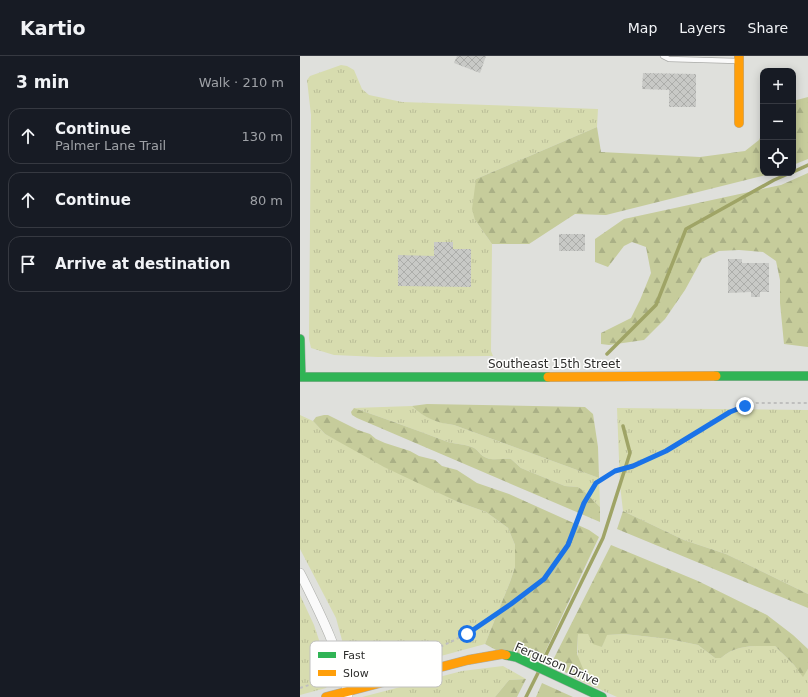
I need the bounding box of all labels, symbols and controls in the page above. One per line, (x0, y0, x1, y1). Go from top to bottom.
text: Kartio (20, 17, 86, 39)
text: Map (628, 20, 657, 36)
text: Layers (679, 20, 726, 36)
text: Share (748, 20, 788, 36)
map controls (760, 68, 796, 176)
button: + (760, 68, 796, 104)
text: 3 min (16, 72, 69, 92)
text: Walk · 210 m (199, 75, 284, 90)
button: − (760, 104, 796, 140)
text: Continue (55, 120, 131, 138)
icon: ahead (17, 125, 39, 147)
text: 130 m (241, 129, 283, 144)
text: Palmer Lane Trail (55, 138, 166, 153)
button: locate (760, 140, 796, 176)
icon: ahead (17, 189, 39, 211)
text: Continue (55, 191, 131, 209)
text: 80 m (250, 193, 283, 208)
icon: arrive (17, 253, 39, 275)
text: Arrive at destination (55, 255, 230, 273)
street label: Southeast 15th Street (488, 357, 620, 371)
route end (736, 397, 754, 415)
route start (458, 625, 476, 643)
street label: Ferguson Drive (513, 640, 601, 688)
legend (310, 641, 442, 687)
text: Fast (343, 649, 366, 662)
text: Slow (343, 667, 369, 680)

